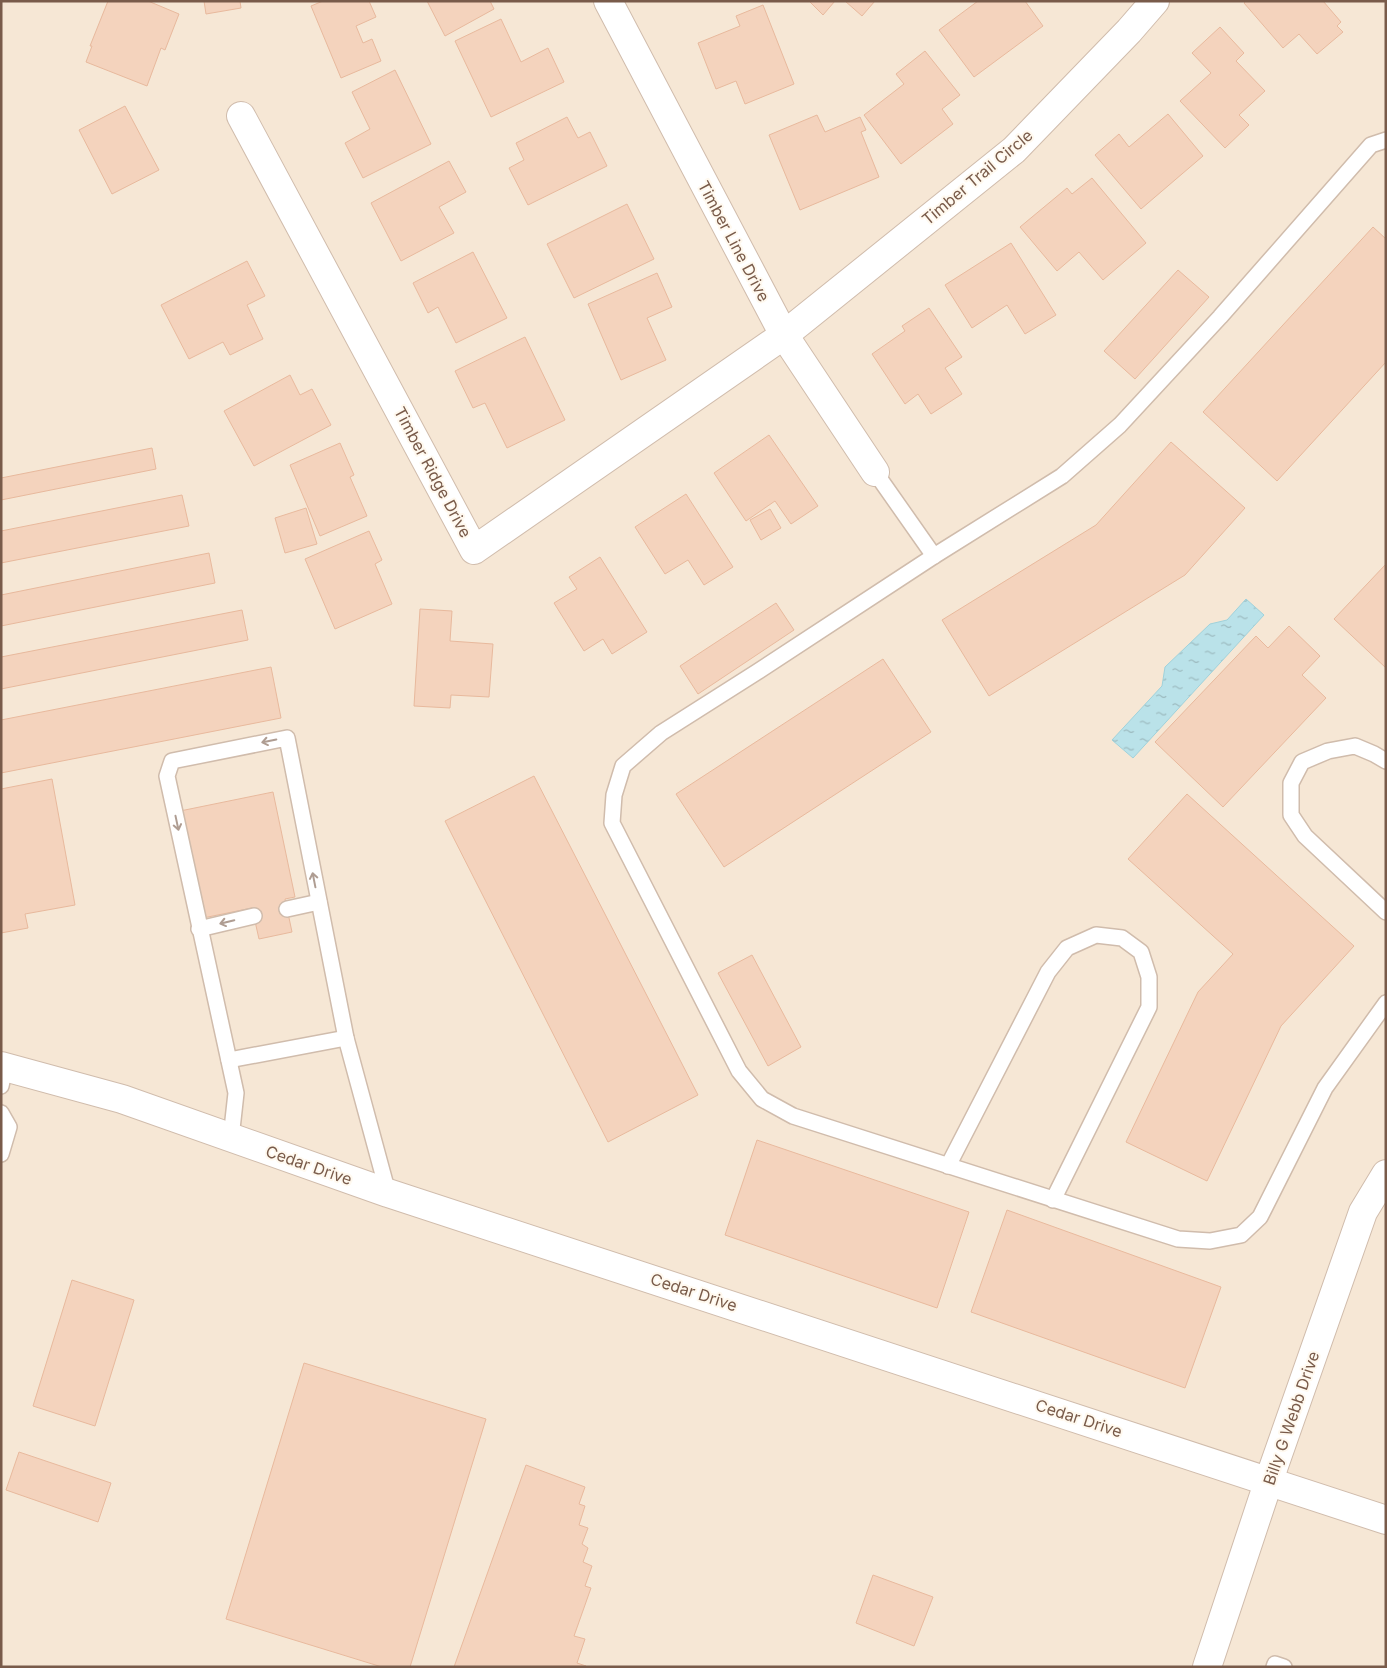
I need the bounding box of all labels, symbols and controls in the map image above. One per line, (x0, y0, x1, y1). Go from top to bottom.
street label: Timber Trail Circle (918, 125, 1036, 229)
street label: Timber Line Drive (694, 177, 774, 305)
street label: Timber Ridge Drive (390, 403, 476, 541)
one-way arrow (262, 737, 278, 746)
one-way arrow (173, 814, 182, 830)
one-way arrow (309, 872, 319, 888)
one-way arrow (219, 918, 235, 927)
street label: Cedar Drive (263, 1141, 355, 1189)
street label: Cedar Drive (648, 1269, 740, 1315)
street label: Billy G Webb Drive (1259, 1348, 1323, 1488)
street label: Cedar Drive (1033, 1395, 1125, 1441)

